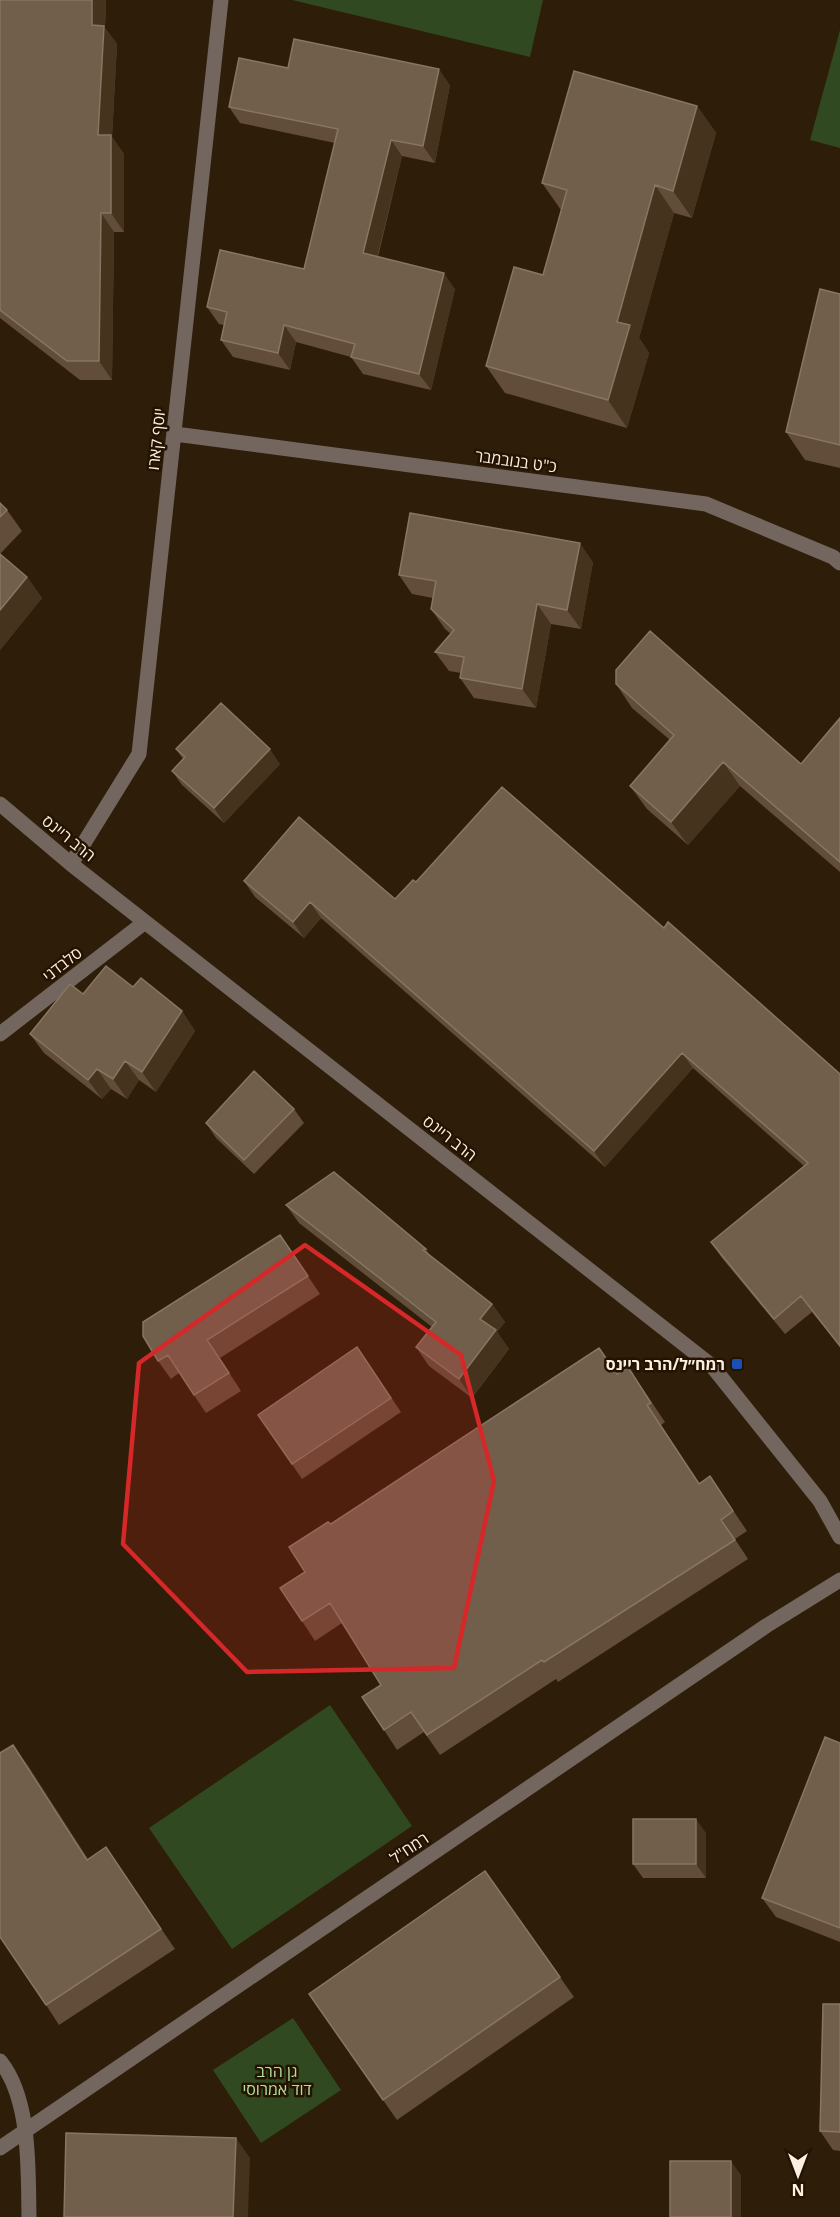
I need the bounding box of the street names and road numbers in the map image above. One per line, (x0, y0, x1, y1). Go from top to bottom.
street label: יוסף קארו (142, 407, 170, 471)
street label: כ"ט בנובמבר (474, 444, 558, 478)
street label: הרב ריינס (38, 810, 100, 866)
street label: סלבדני (38, 942, 86, 986)
street label: הרב ריינס (419, 1110, 481, 1166)
street label: רמח"ל (385, 1827, 433, 1869)

